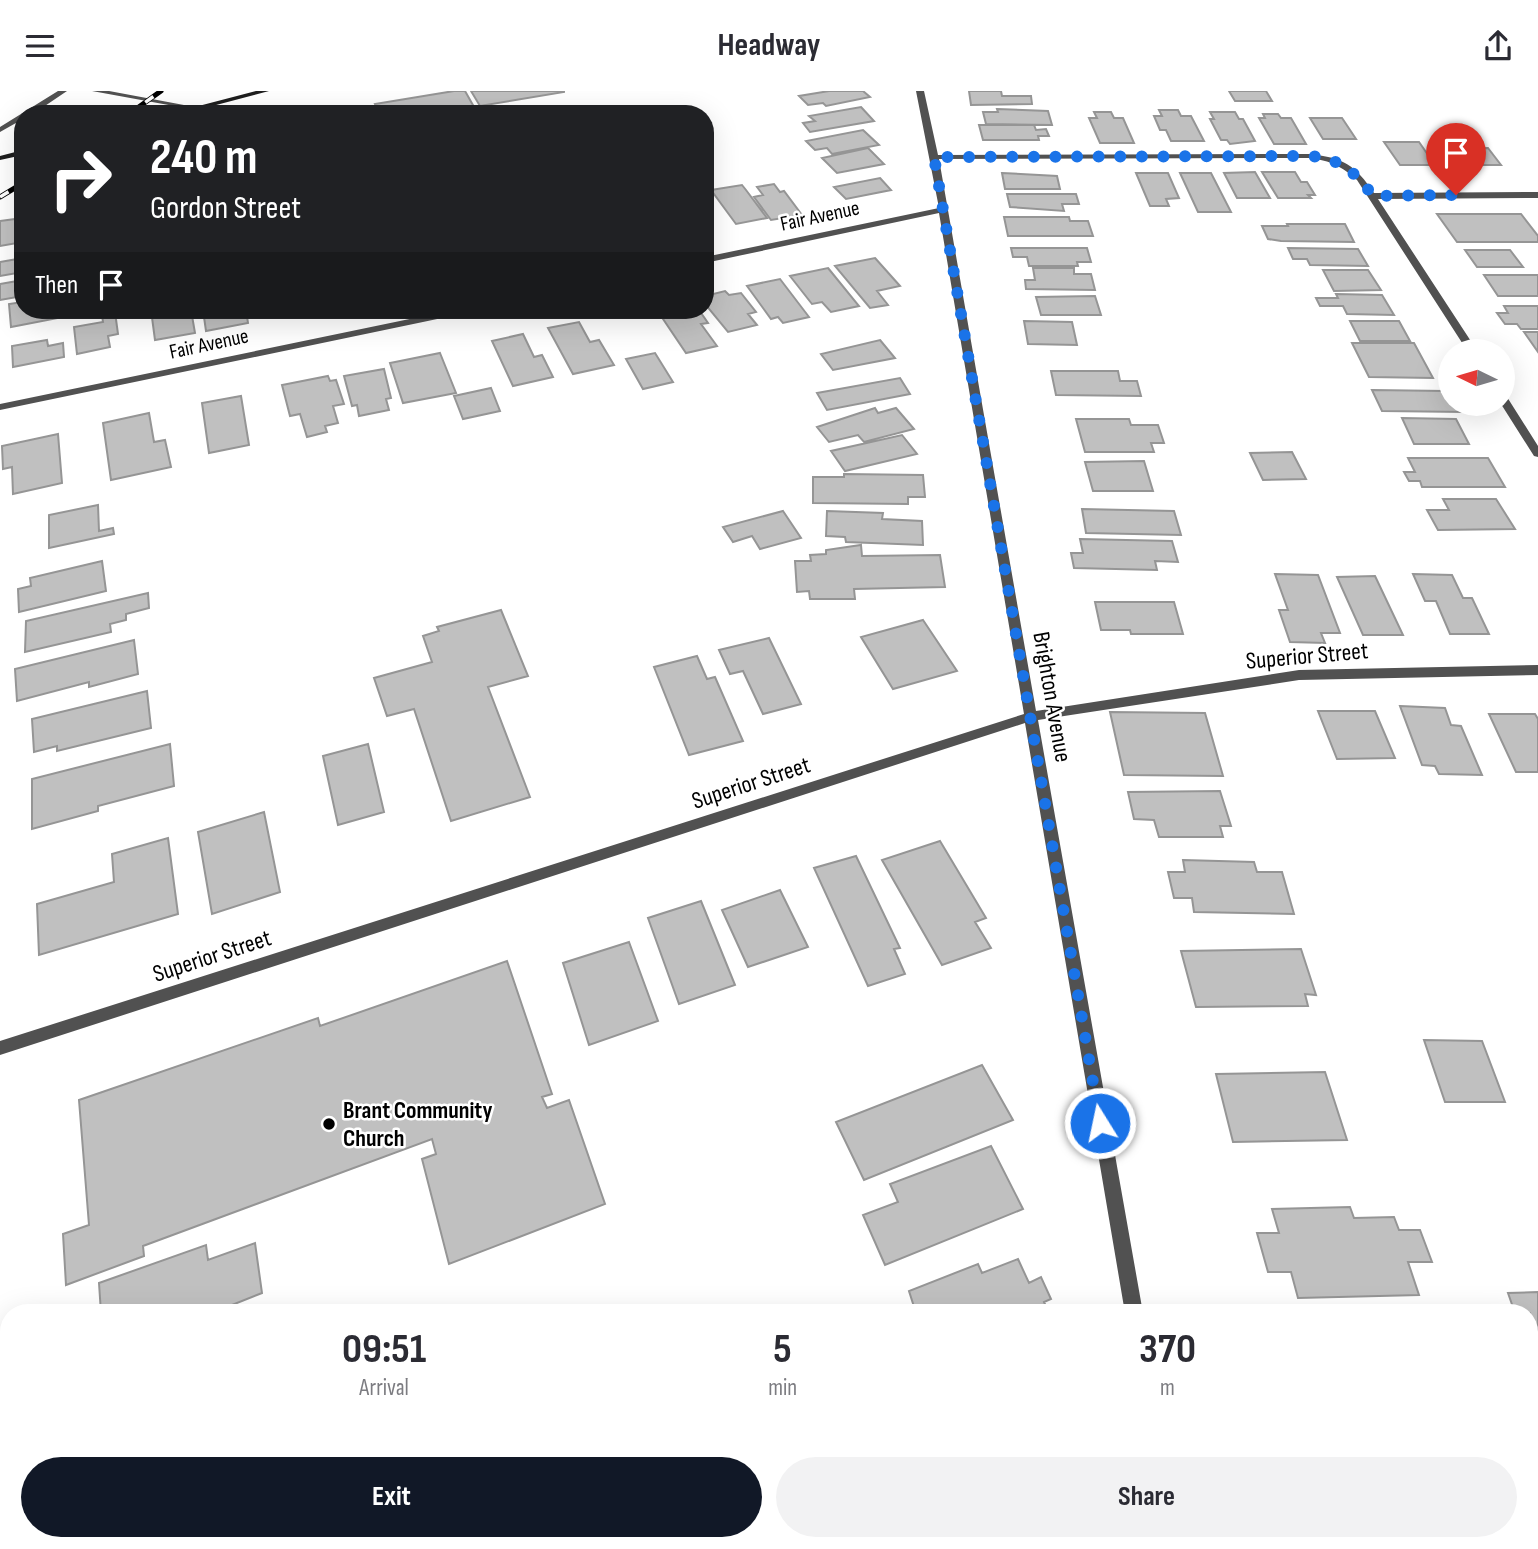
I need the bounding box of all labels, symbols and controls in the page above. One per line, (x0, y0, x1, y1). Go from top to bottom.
text: Headway (718, 26, 820, 65)
icon: menu (21, 27, 59, 65)
icon: share (1479, 27, 1517, 65)
pin (1426, 123, 1486, 195)
text: 240 m (150, 129, 258, 188)
icon: right (35, 133, 126, 224)
icon: arrive (1437, 134, 1475, 172)
text: Gordon Street (150, 189, 301, 228)
street label: Fair Avenue (778, 195, 862, 237)
icon: arrive (92, 266, 130, 304)
text: Then (35, 270, 78, 301)
street label: Fair Avenue (167, 323, 251, 365)
north arrow (1438, 339, 1516, 417)
map controls (1438, 339, 1515, 416)
street label: Brighton Avenue (1026, 630, 1078, 764)
street label: Superior Street (1245, 636, 1369, 676)
street label: Superior Street (688, 750, 814, 816)
street label: Superior Street (149, 923, 275, 989)
position arrow (1063, 1086, 1137, 1160)
place label: Brant Community Church (343, 1096, 492, 1153)
marker: Brant Community Church (321, 1116, 337, 1132)
text: 09:51 (342, 1324, 426, 1375)
text: 5 (773, 1324, 792, 1375)
text: 370 (1139, 1324, 1196, 1375)
text: Arrival (359, 1374, 409, 1402)
text: min (768, 1374, 797, 1402)
text: m (1160, 1374, 1175, 1402)
button: Exit (21, 1457, 762, 1537)
button: Share (776, 1457, 1517, 1537)

